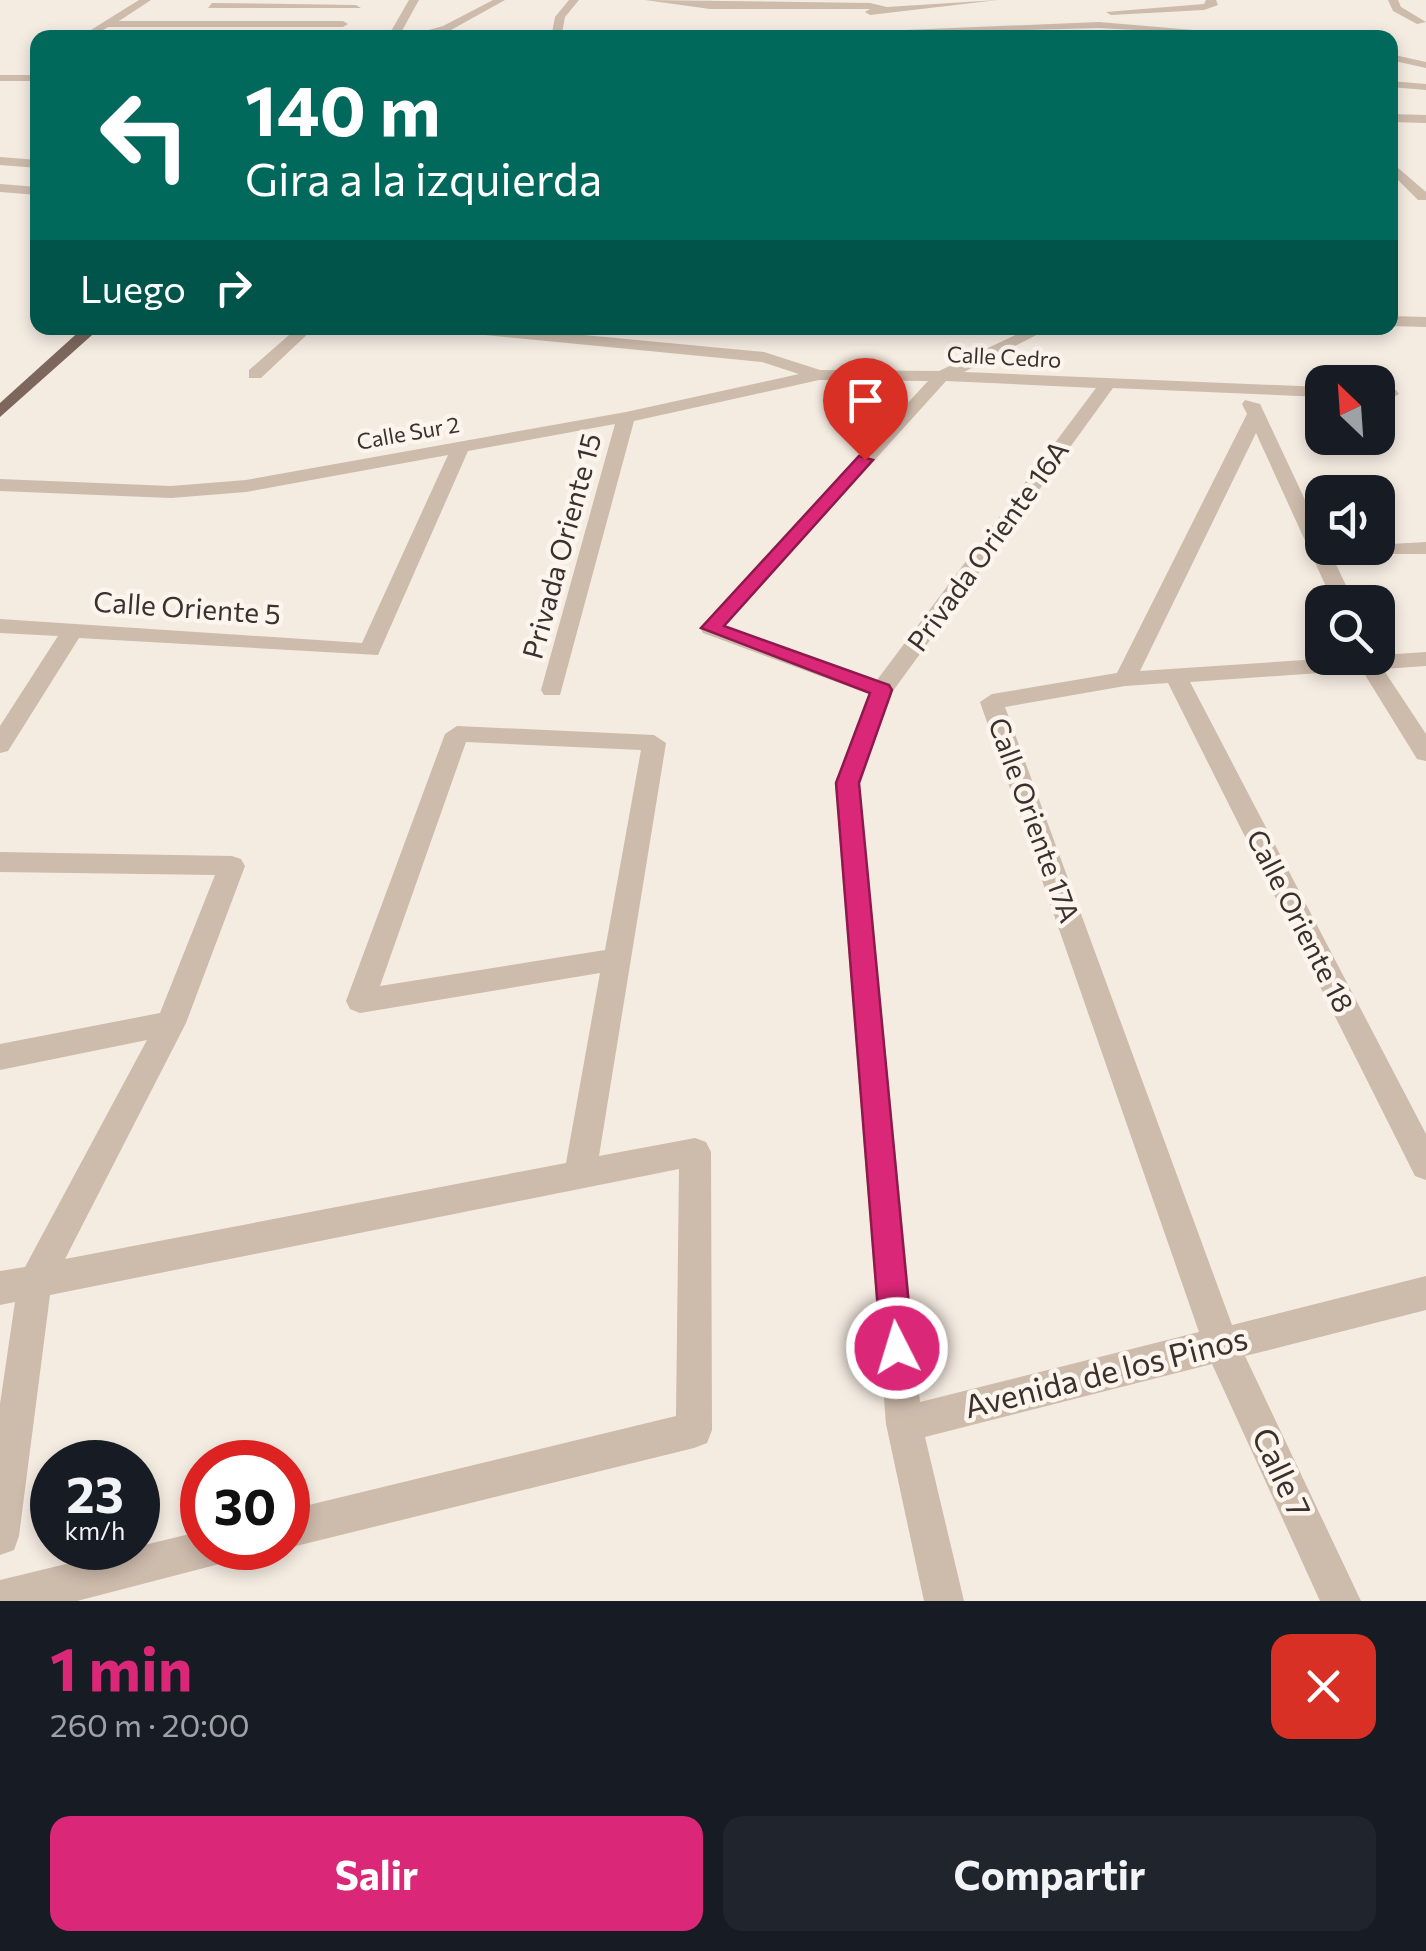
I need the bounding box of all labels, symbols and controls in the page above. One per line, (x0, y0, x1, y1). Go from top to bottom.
text: 140 m (245, 65, 441, 150)
icon: left (80, 70, 210, 200)
text: Gira a la izquierda (245, 150, 602, 205)
icon: right (206, 260, 261, 315)
text: Luego (80, 264, 186, 311)
street label: Calle Cedro (946, 340, 1062, 373)
pin (823, 358, 908, 461)
north arrow (1305, 365, 1395, 455)
map controls (1305, 365, 1395, 675)
icon: arrive (838, 373, 893, 428)
street label: Calle Sur 2 (354, 410, 461, 455)
street label: Privada Oriente 15 (515, 429, 608, 662)
street label: Privada Oriente 16A (899, 433, 1075, 657)
button: sound (1305, 475, 1395, 565)
street label: Calle Oriente 5 (92, 583, 282, 631)
button: search (1305, 585, 1395, 675)
street label: Calle Oriente 17A (982, 713, 1088, 927)
street label: Calle Oriente 18 (1240, 823, 1362, 1018)
position arrow (845, 1296, 949, 1400)
street label: Avenida de los Pinos (960, 1317, 1251, 1426)
street label: Calle 7 (1245, 1421, 1321, 1524)
speed limit sign: 30 (180, 1440, 310, 1570)
text: 23 (66, 1462, 124, 1523)
text: km/h (65, 1515, 125, 1545)
text: 1 min (50, 1630, 192, 1703)
button: close (1271, 1634, 1376, 1739)
text: 260 m · 20:00 (50, 1704, 250, 1744)
button: Salir (50, 1816, 703, 1931)
button: Compartir (723, 1816, 1376, 1931)

